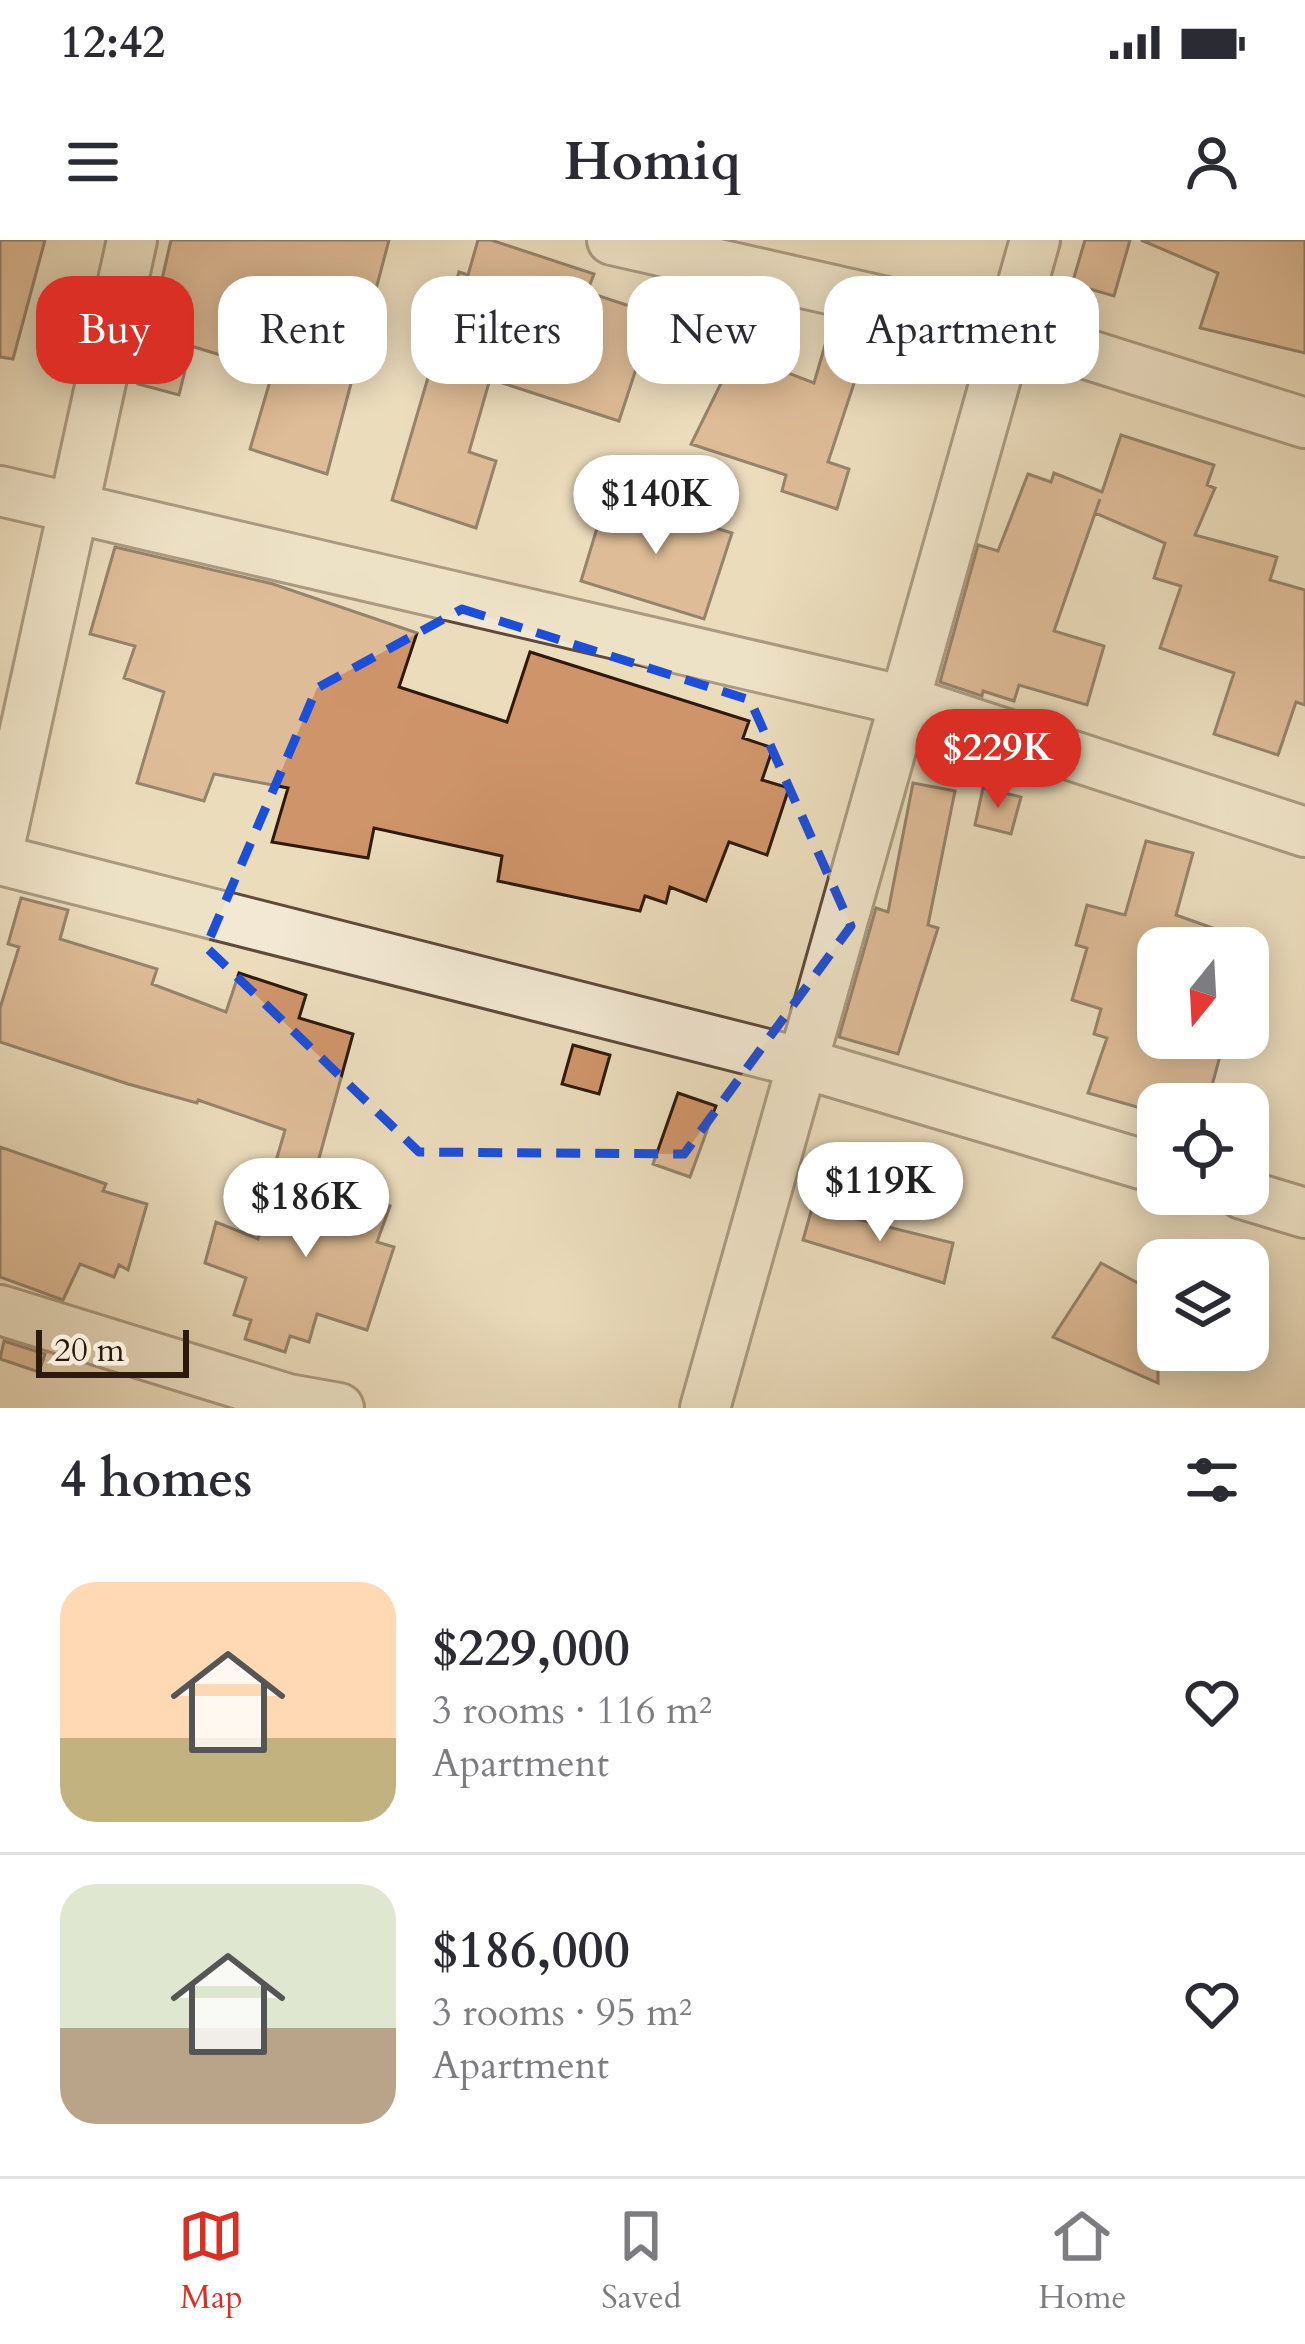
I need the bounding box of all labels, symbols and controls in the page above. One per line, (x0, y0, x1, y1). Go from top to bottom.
text: 12:42 (60, 12, 165, 73)
text: Homiq (564, 126, 741, 199)
icon: menu (60, 129, 126, 195)
icon: person (1179, 129, 1245, 195)
chip: Buy (36, 276, 194, 384)
chip: Rent (218, 276, 387, 384)
chip: Filters (411, 276, 603, 384)
chip: New (627, 276, 800, 384)
chip: Apartment (824, 276, 1099, 384)
pin: $140K (572, 455, 740, 557)
text: $140K (600, 467, 712, 520)
pin: $229K (914, 709, 1082, 811)
text: $229K (942, 721, 1054, 774)
north arrow (1137, 927, 1269, 1059)
map controls (1137, 927, 1269, 1371)
button: locate (1137, 1083, 1269, 1215)
pin: $119K (796, 1142, 964, 1244)
text: $119K (824, 1154, 936, 1207)
pin: $186K (222, 1158, 390, 1260)
text: $186K (250, 1170, 362, 1223)
button: layers (1137, 1239, 1269, 1371)
scale bar (36, 1324, 189, 1377)
text: 20 m (54, 1328, 125, 1373)
text: 4 homes (60, 1445, 252, 1515)
icon: filters (1179, 1447, 1245, 1513)
text: $229,000 (432, 1614, 630, 1684)
icon: home (156, 1630, 300, 1774)
icon: heart (1179, 1669, 1245, 1735)
text: 3 rooms · 116 m² (432, 1684, 712, 1737)
text: Apartment (432, 1737, 609, 1790)
text: $186,000 (432, 1916, 630, 1986)
icon: home (156, 1932, 300, 2076)
icon: heart (1179, 1971, 1245, 2037)
text: 3 rooms · 95 m² (432, 1986, 692, 2039)
text: Apartment (432, 2039, 609, 2092)
tab: Map (178, 2203, 244, 2320)
tab: Saved (601, 2203, 681, 2320)
tab: Home (1038, 2203, 1127, 2320)

